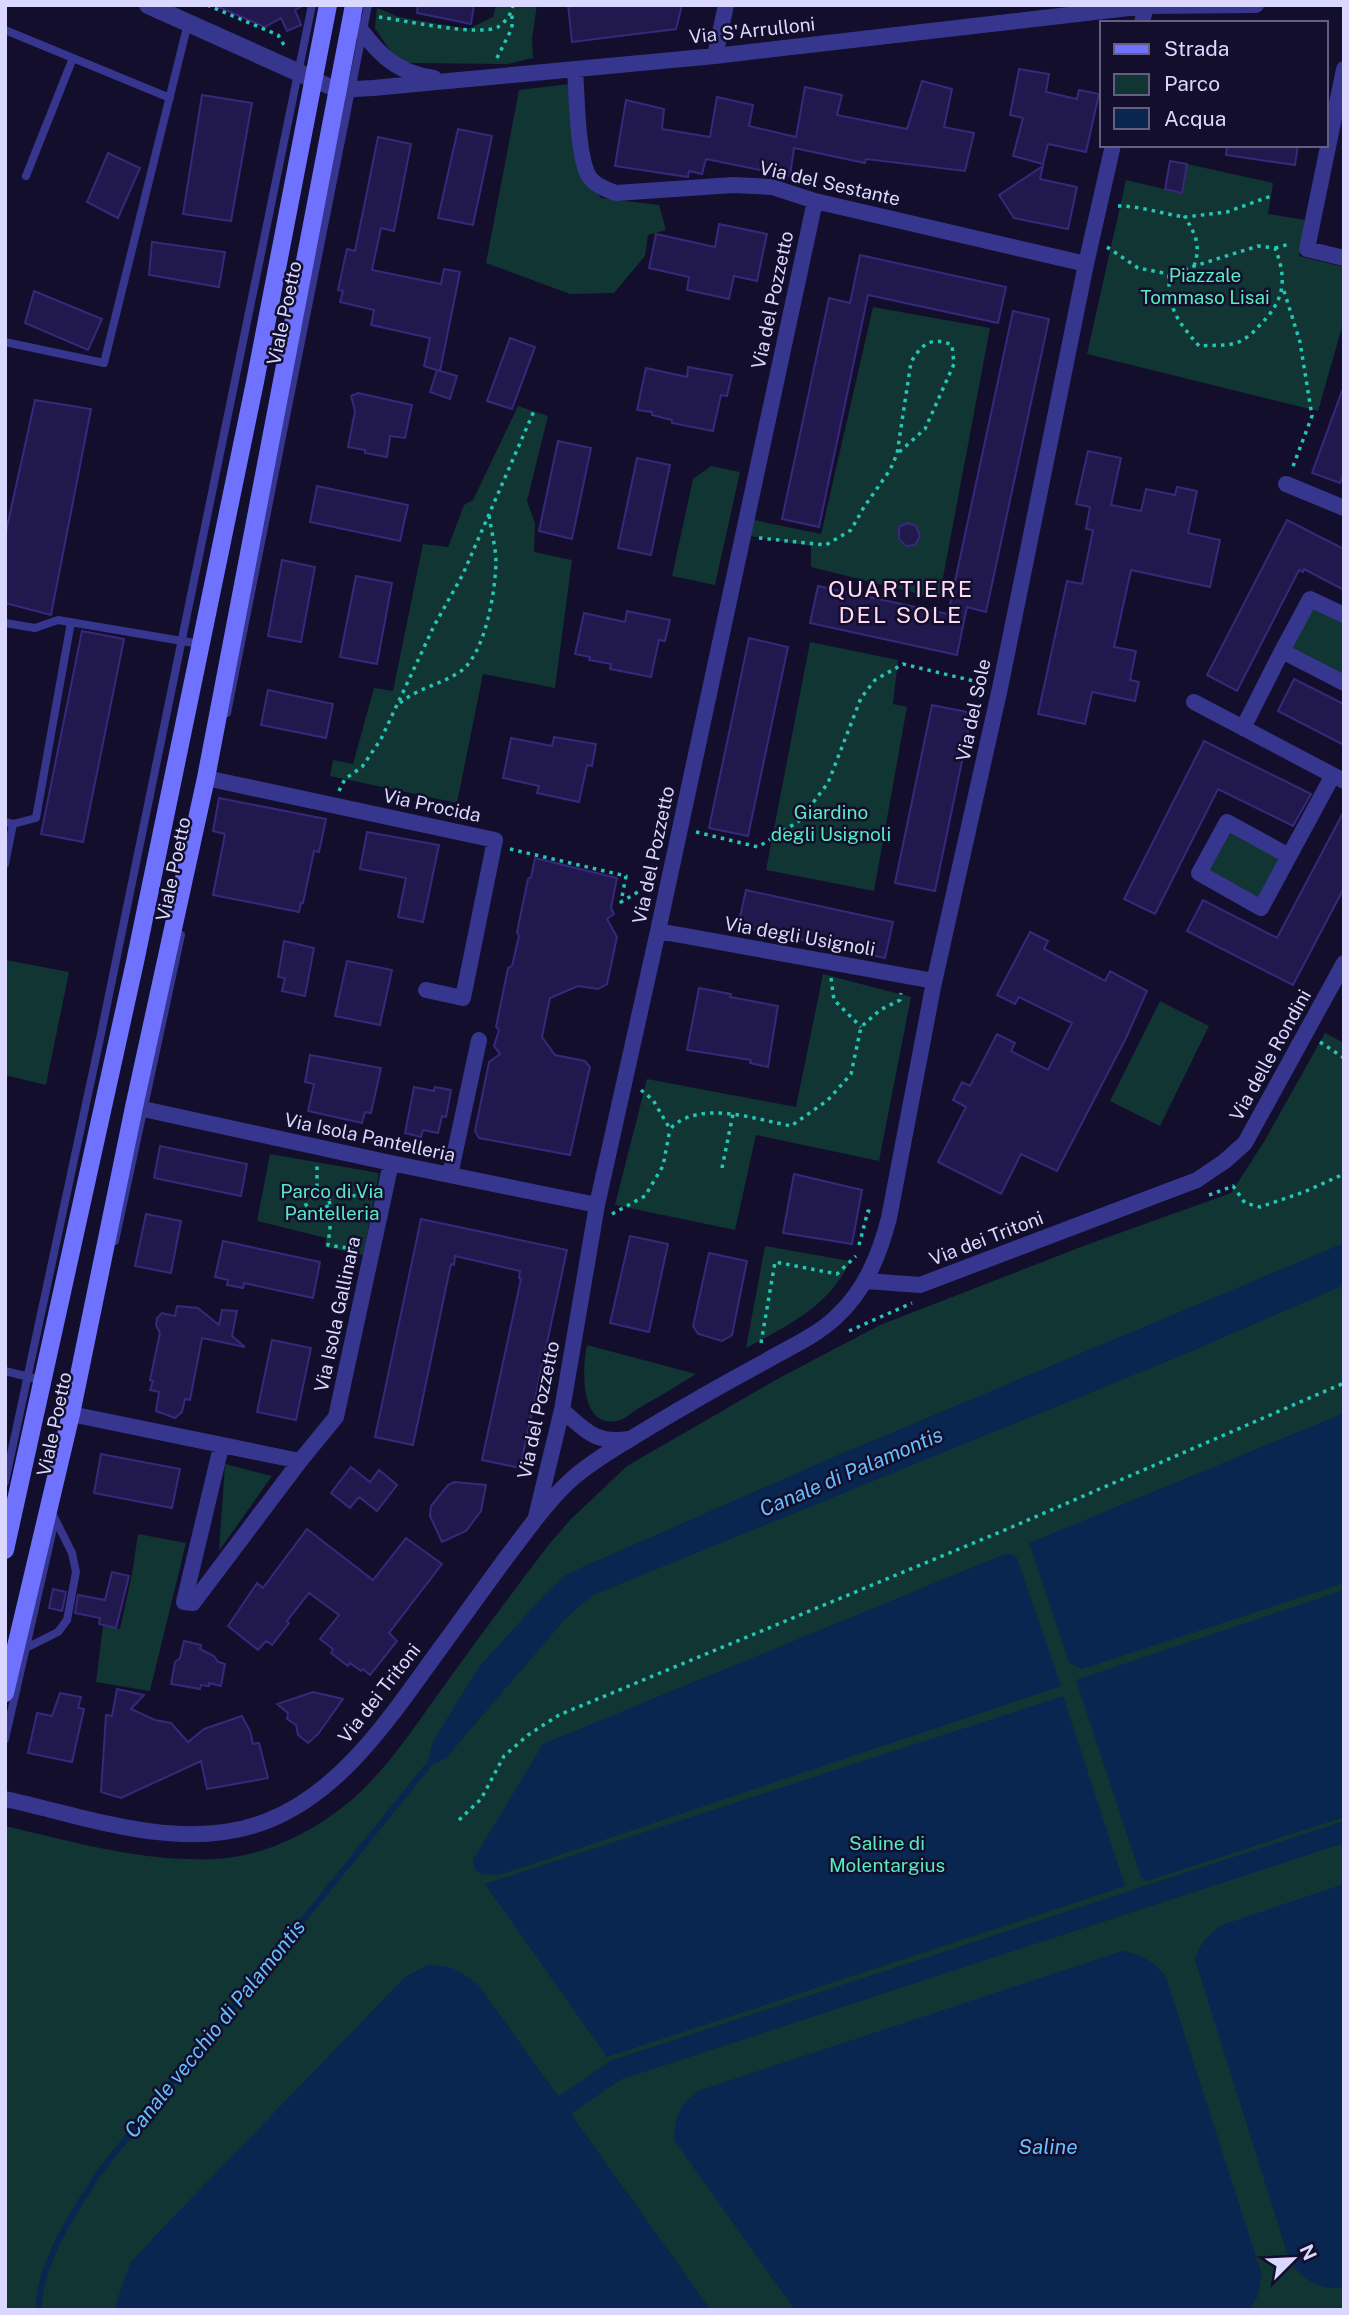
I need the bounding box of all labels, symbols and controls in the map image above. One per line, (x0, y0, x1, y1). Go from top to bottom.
street label: Via S'Arrulloni (688, 12, 816, 48)
legend (1100, 21, 1328, 147)
text: Strada (1164, 36, 1229, 61)
text: Parco (1164, 71, 1220, 96)
text: Acqua (1164, 106, 1226, 131)
street label: Via del Sestante (757, 156, 903, 210)
street label: Via del Pozzetto (747, 229, 797, 371)
street label: Viale Poetto (262, 259, 306, 367)
park label: Piazzale Tommaso Lisai (1140, 264, 1270, 308)
district label: QUARTIERE DEL SOLE (828, 575, 974, 628)
street label: Via del Sole (951, 657, 995, 763)
street label: Via Procida (381, 784, 483, 826)
street label: Via del Pozzetto (628, 784, 678, 926)
park label: Giardino degli Usignoli (771, 801, 891, 845)
street label: Viale Poetto (151, 815, 195, 923)
street label: Via degli Usignoli (723, 912, 877, 960)
street label: Via delle Rondini (1225, 986, 1315, 1124)
street label: Via Isola Pantelleria (283, 1108, 457, 1166)
park label: Parco di Via Pantelleria (280, 1180, 384, 1224)
street label: Via dei Tritoni (926, 1206, 1046, 1270)
street label: Via Isola Gallinara (310, 1234, 364, 1394)
street label: Via del Pozzetto (513, 1339, 563, 1481)
street label: Viale Poetto (32, 1370, 76, 1478)
water label: Canale di Palamontis (755, 1422, 946, 1522)
street label: Via dei Tritoni (333, 1639, 425, 1747)
park label: Saline di Molentargius (829, 1832, 945, 1876)
water label: Canale vecchio di Palamontis (119, 1915, 310, 2143)
water label: Saline (1018, 2134, 1078, 2159)
north arrow (1258, 2224, 1328, 2294)
text: N (1295, 2241, 1322, 2263)

